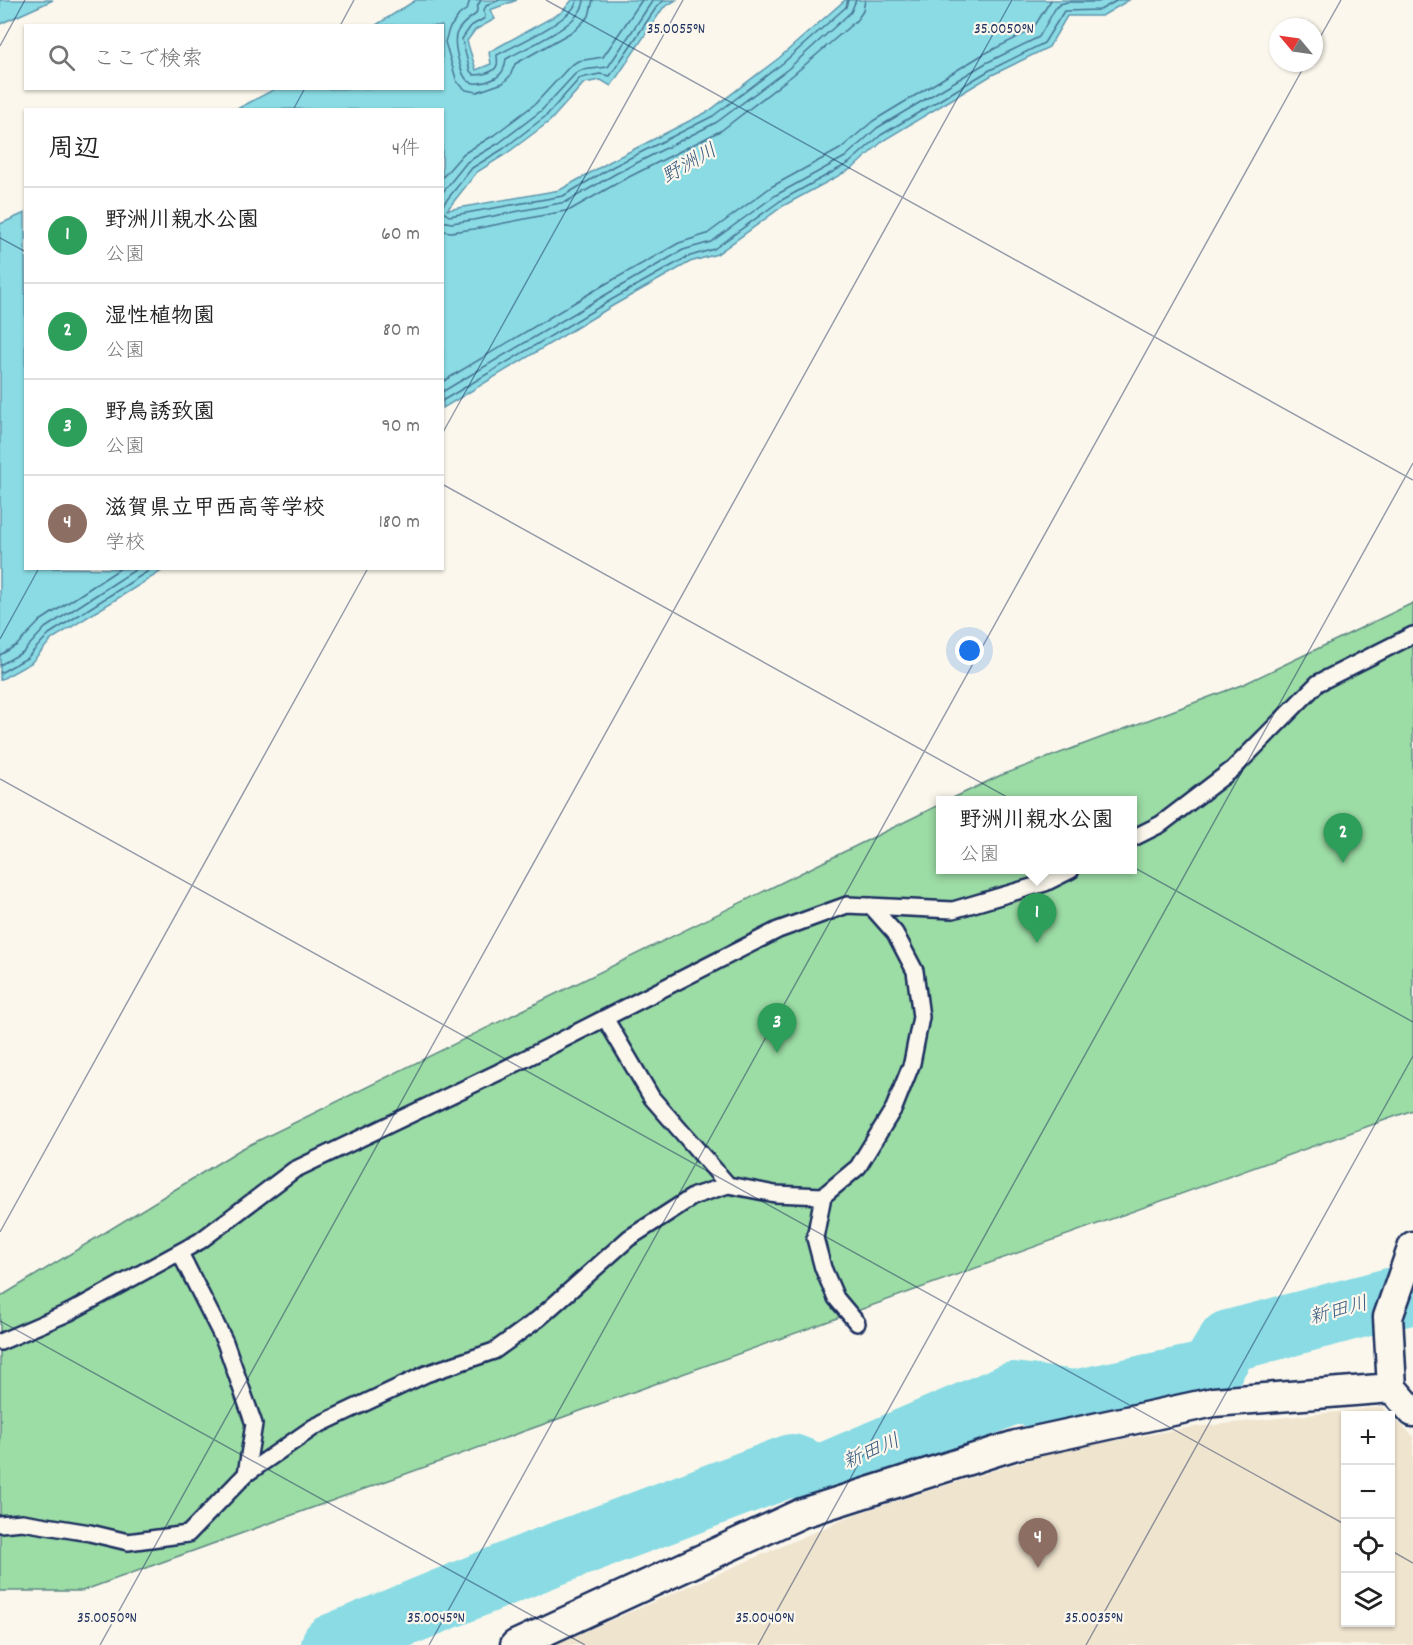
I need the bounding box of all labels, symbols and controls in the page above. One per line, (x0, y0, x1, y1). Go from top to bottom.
north arrow (1269, 18, 1323, 72)
text: 35.0055°N (647, 19, 705, 41)
text: 35.0050°N (974, 19, 1034, 41)
search box (24, 24, 444, 90)
icon: search (45, 41, 78, 74)
text: ここで検索 (93, 45, 203, 76)
text: 周辺 (48, 132, 100, 169)
text: 4件 (392, 136, 420, 164)
water label: 野洲川 (657, 138, 723, 192)
text: 野洲川親水公園 (105, 206, 259, 237)
text: 1 (65, 221, 70, 249)
text: 60 m (381, 221, 420, 249)
text: 公園 (105, 242, 145, 270)
text: 湿性植物園 (105, 302, 215, 333)
text: 2 (63, 317, 72, 345)
text: 80 m (383, 317, 420, 345)
text: 公園 (105, 338, 145, 366)
text: 野鳥誘致園 (105, 398, 215, 429)
text: 3 (63, 413, 72, 441)
text: 90 m (382, 413, 420, 441)
text: 公園 (105, 434, 145, 462)
text: 滋賀県立甲西高等学校 (105, 494, 325, 525)
text: 4 (63, 509, 72, 537)
text: 180 m (378, 509, 420, 537)
text: 学校 (105, 530, 145, 558)
your location (955, 636, 984, 665)
popup (936, 796, 1137, 874)
text: 野洲川親水公園 (959, 806, 1114, 837)
pin: 2 (1324, 814, 1362, 863)
text: 公園 (959, 842, 999, 870)
pin: 1 (1018, 894, 1056, 943)
pin: 3 (758, 1004, 796, 1053)
water label: 新田川 (1306, 1291, 1372, 1333)
map controls (1341, 1411, 1395, 1627)
button: + (1341, 1411, 1395, 1465)
water label: 新田川 (839, 1428, 905, 1478)
button: − (1341, 1465, 1395, 1519)
pin: 4 (1018, 1518, 1058, 1568)
button: locate (1341, 1519, 1395, 1573)
button: layers (1341, 1573, 1395, 1627)
text: 35.0050°N (77, 1608, 137, 1630)
text: 35.0045°N (407, 1608, 465, 1630)
text: 35.0040°N (735, 1608, 795, 1630)
text: 35.0035°N (1065, 1608, 1123, 1630)

